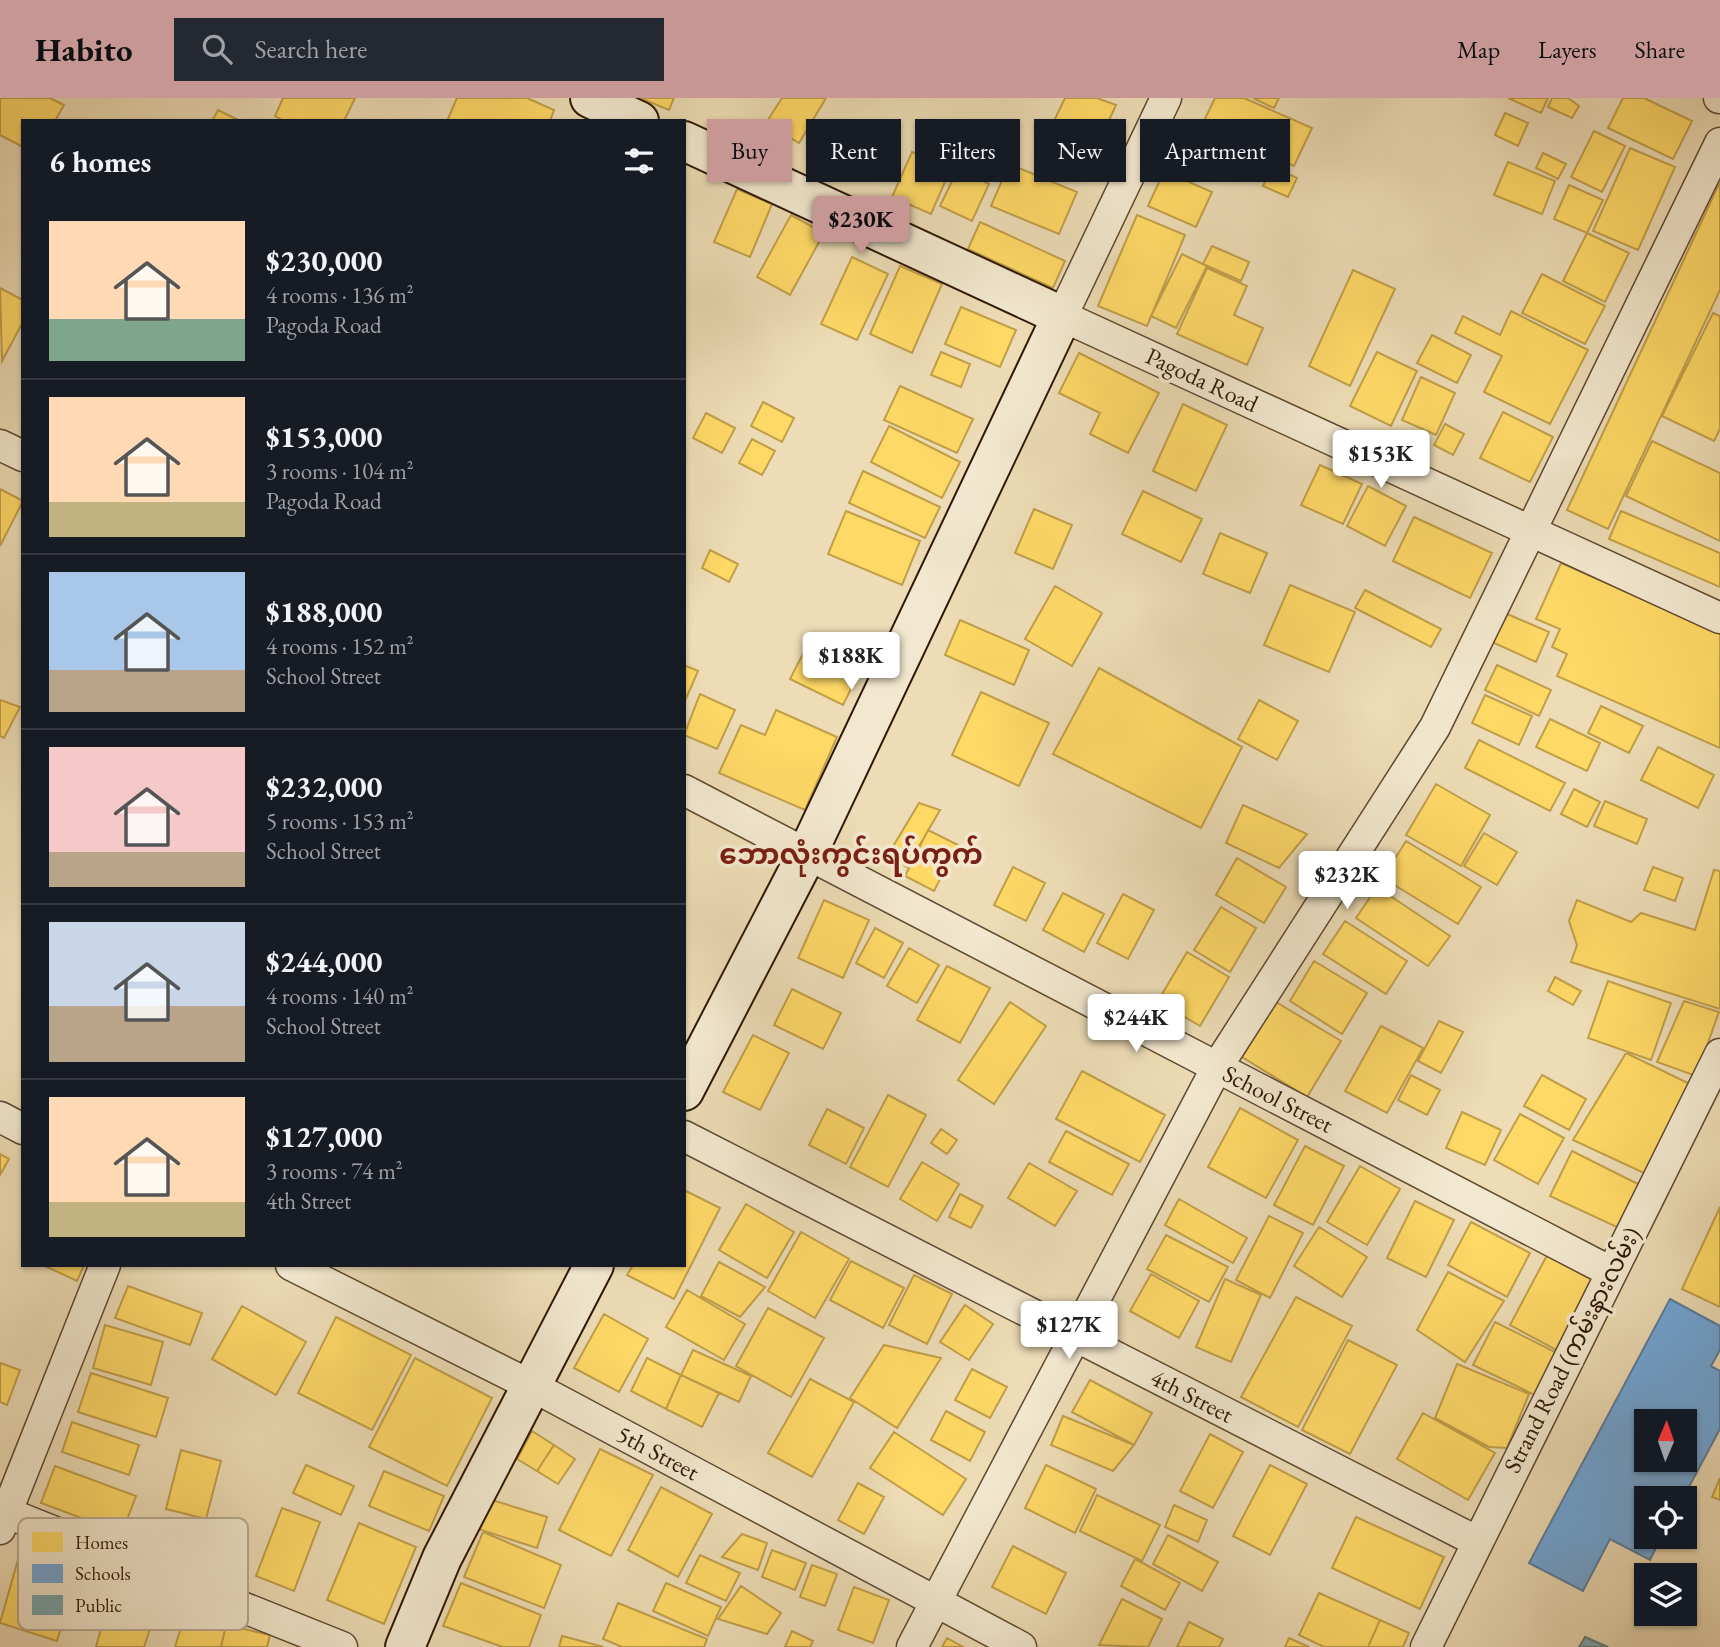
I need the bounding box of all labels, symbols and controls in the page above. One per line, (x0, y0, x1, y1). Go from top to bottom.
search box (174, 18, 664, 81)
text: Habito (35, 28, 132, 71)
icon: search (198, 30, 236, 68)
text: Search here (254, 32, 367, 66)
text: Map (1457, 34, 1500, 65)
text: Layers (1538, 34, 1597, 65)
text: Share (1635, 34, 1685, 65)
chip: Buy (707, 119, 792, 182)
chip: Rent (806, 119, 901, 182)
chip: Filters (915, 119, 1020, 182)
chip: New (1034, 119, 1126, 182)
chip: Apartment (1140, 119, 1290, 182)
text: 6 homes (49, 142, 151, 181)
icon: filters (620, 142, 658, 180)
pin: $230K (812, 197, 910, 256)
text: $230K (829, 204, 893, 234)
text: $230,000 (266, 241, 382, 280)
icon: home (105, 249, 189, 333)
text: 4 rooms · 136 m² (266, 280, 414, 310)
text: Pagoda Road (266, 310, 382, 340)
street label: Pagoda Road (1141, 340, 1264, 419)
text: $153,000 (266, 417, 382, 456)
icon: home (105, 425, 189, 509)
pin: $153K (1332, 430, 1430, 490)
text: $153K (1349, 438, 1413, 468)
text: 3 rooms · 104 m² (266, 456, 414, 486)
text: Pagoda Road (266, 486, 382, 516)
text: $188,000 (266, 592, 382, 631)
icon: home (105, 600, 189, 684)
text: 4 rooms · 152 m² (266, 631, 414, 661)
pin: $188K (802, 632, 900, 692)
text: $188K (819, 640, 883, 670)
text: School Street (266, 661, 381, 691)
text: $232,000 (266, 767, 382, 806)
icon: home (105, 775, 189, 859)
text: 5 rooms · 153 m² (266, 806, 414, 836)
district label: ဘောလုံးကွင်းရပ်ကွက် (719, 835, 983, 877)
text: School Street (266, 836, 381, 866)
pin: $232K (1298, 852, 1396, 911)
text: $232K (1315, 859, 1379, 889)
text: $244,000 (266, 942, 382, 981)
icon: home (105, 950, 189, 1034)
text: 4 rooms · 140 m² (266, 981, 414, 1011)
pin: $244K (1087, 995, 1185, 1054)
text: $244K (1104, 1002, 1168, 1032)
text: School Street (266, 1011, 381, 1041)
street label: School Street (1218, 1058, 1339, 1140)
text: $127,000 (266, 1117, 382, 1156)
icon: home (105, 1125, 189, 1209)
text: 3 rooms · 74 m² (266, 1156, 403, 1186)
text: 4th Street (266, 1186, 351, 1216)
street label: Strand Road (ကမ်းနားလမ်း) (1496, 1222, 1651, 1480)
pin: $127K (1020, 1302, 1118, 1361)
text: $127K (1037, 1309, 1101, 1339)
street label: 4th Street (1146, 1362, 1239, 1430)
north arrow (1634, 1409, 1698, 1472)
map controls (1634, 1409, 1697, 1626)
street label: 5th Street (612, 1418, 705, 1487)
button: locate (1634, 1486, 1697, 1549)
legend (18, 1518, 248, 1630)
text: Homes (75, 1530, 128, 1555)
text: Schools (75, 1561, 131, 1586)
button: layers (1634, 1563, 1697, 1626)
text: Public (75, 1593, 122, 1618)

